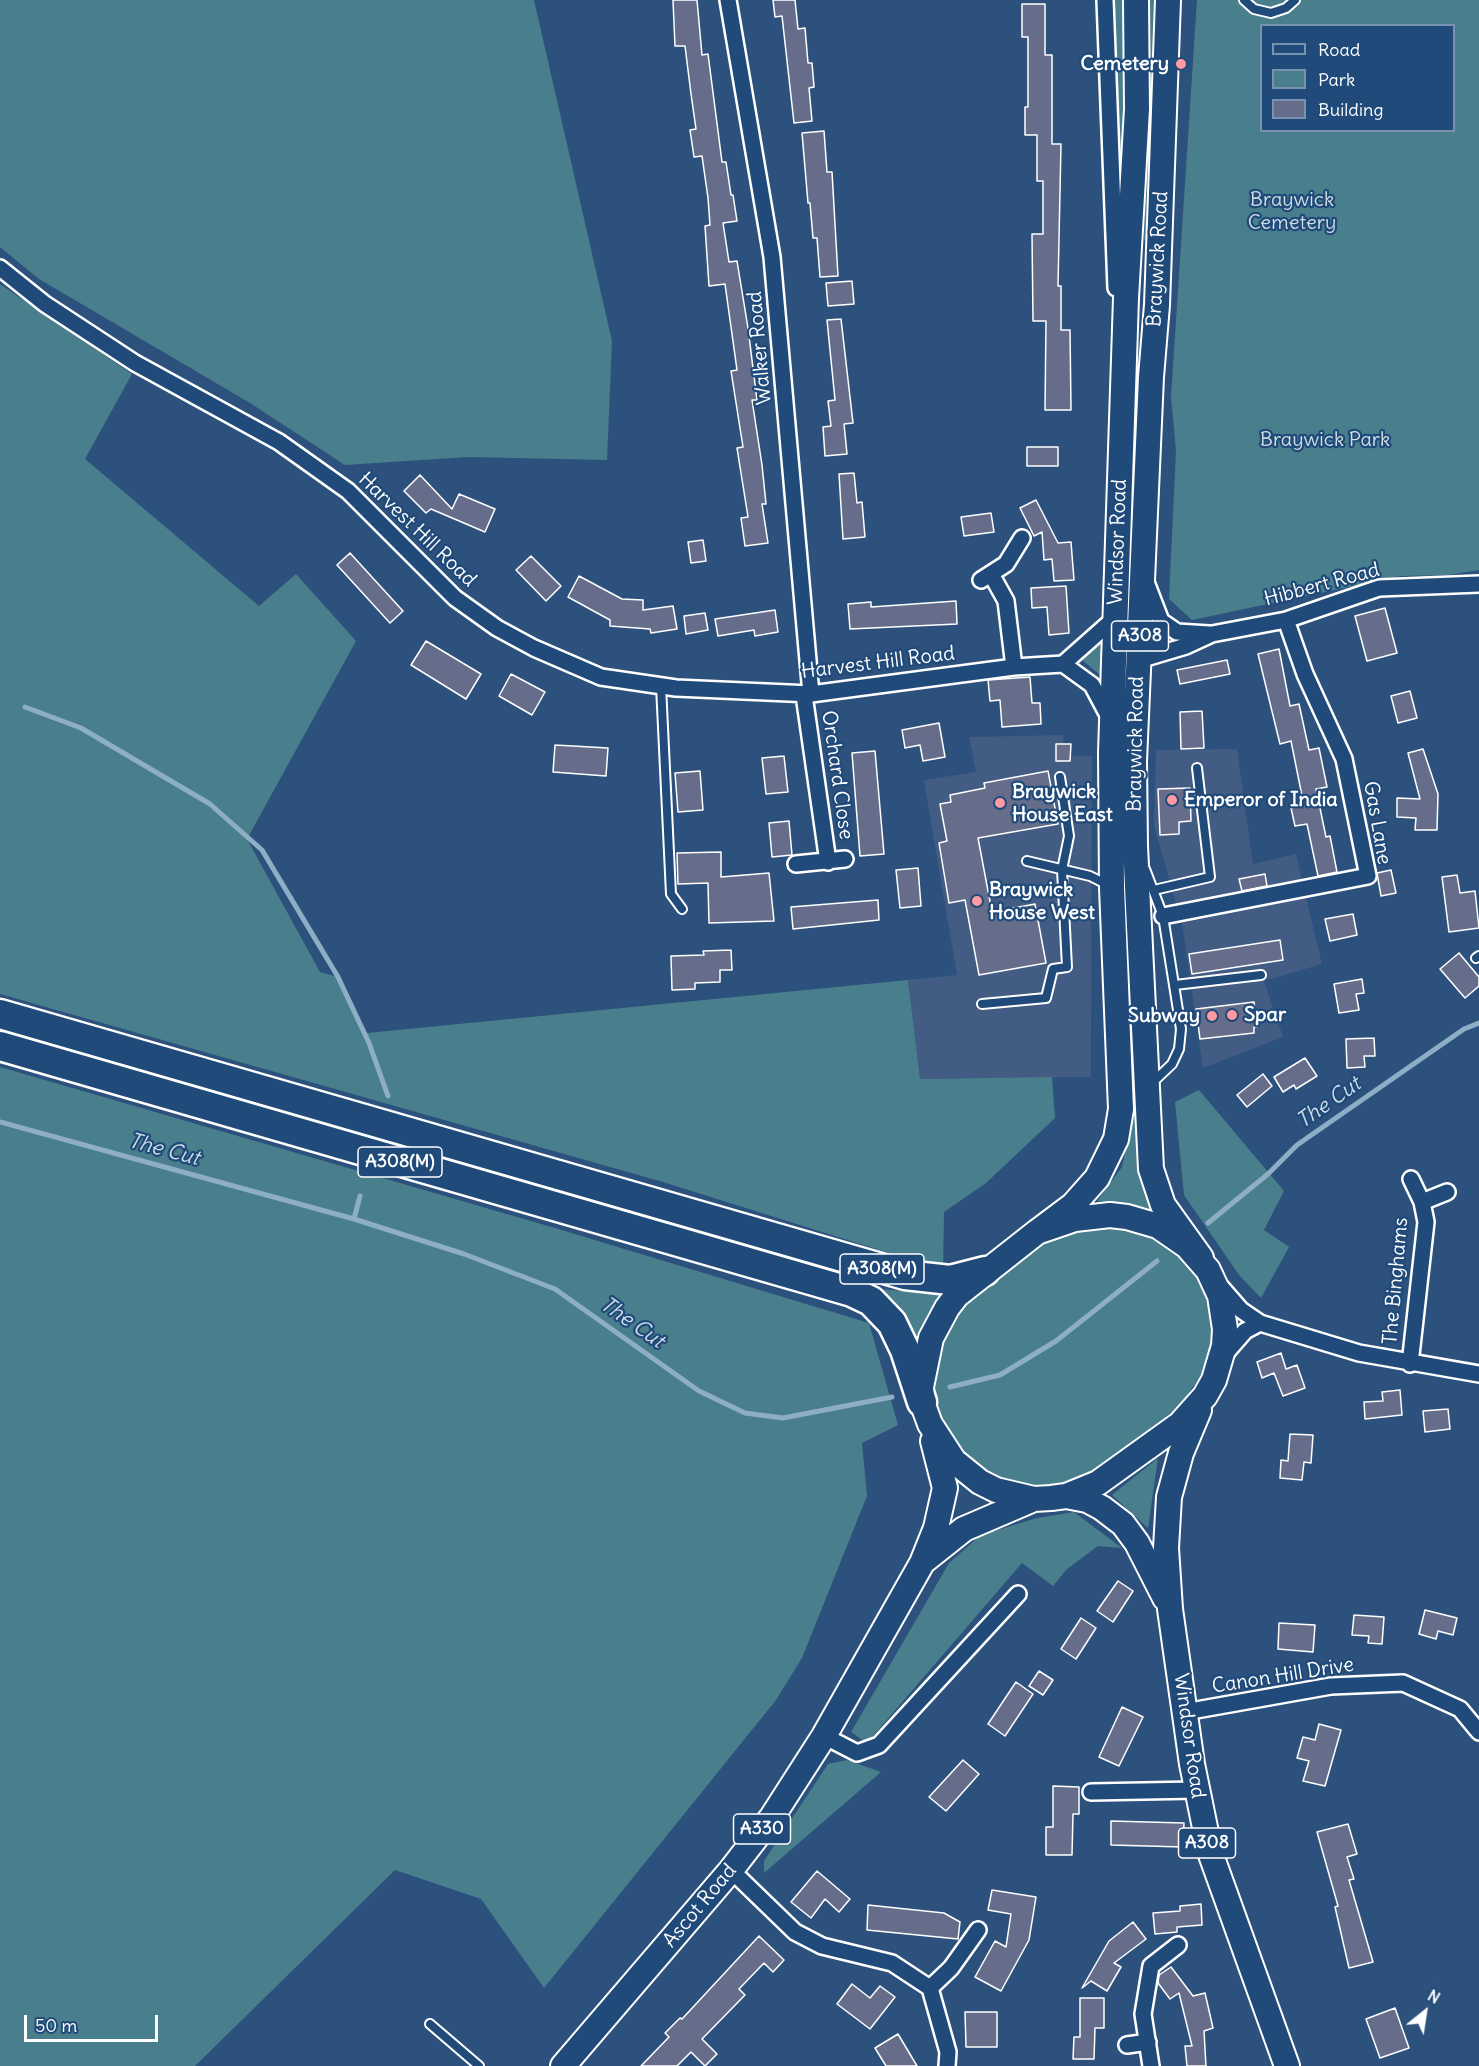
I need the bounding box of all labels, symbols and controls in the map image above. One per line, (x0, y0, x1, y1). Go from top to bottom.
legend (1260, 24, 1455, 132)
text: Road (1318, 38, 1360, 61)
place label: Cemetery (1080, 52, 1169, 76)
marker: Cemetery (1174, 57, 1188, 71)
text: Park (1318, 68, 1355, 91)
text: Building (1318, 98, 1383, 121)
park label: Braywick Cemetery (1248, 188, 1336, 235)
street label: Braywick Road (1142, 190, 1174, 328)
street label: Walker Road (743, 290, 777, 406)
park label: Braywick Park (1260, 428, 1390, 452)
street label: Harvest Hill Road (353, 468, 481, 592)
street label: Windsor Road (1104, 479, 1132, 605)
street label: Hibbert Road (1262, 558, 1382, 612)
road number: A308 (1112, 621, 1168, 651)
street label: Harvest Hill Road (800, 642, 956, 684)
street label: Braywick Road (1123, 676, 1149, 812)
street label: Orchard Close (816, 709, 858, 841)
street label: Gas Lane (1358, 779, 1396, 867)
place label: Braywick House East (1012, 780, 1113, 827)
place label: Emperor of India (1184, 788, 1338, 812)
marker: Emperor of India (1165, 793, 1179, 807)
marker: Braywick House East (993, 796, 1007, 810)
place label: Braywick House West (989, 878, 1095, 925)
marker: Braywick House West (970, 894, 984, 908)
place label: Spar (1244, 1003, 1286, 1027)
place label: Subway (1128, 1004, 1200, 1028)
marker: Spar (1225, 1008, 1239, 1022)
marker: Subway (1205, 1009, 1219, 1023)
water label: The Cut (1292, 1072, 1366, 1134)
water label: The Cut (126, 1128, 202, 1172)
road number: A308(M) (358, 1147, 442, 1177)
street label: The Binghams (1378, 1216, 1414, 1346)
road number: A308(M) (840, 1254, 924, 1284)
water label: The Cut (595, 1292, 669, 1354)
street label: Canon Hill Drive (1210, 1653, 1356, 1699)
street label: Windsor Road (1168, 1672, 1210, 1800)
road number: A330 (734, 1814, 790, 1844)
road number: A308 (1178, 1828, 1236, 1858)
street label: Ascot Road (658, 1859, 742, 1953)
north arrow (1395, 1982, 1455, 2042)
text: N (1424, 1985, 1444, 2008)
scale bar (27, 2003, 160, 2041)
text: 50 m (35, 2014, 77, 2037)

